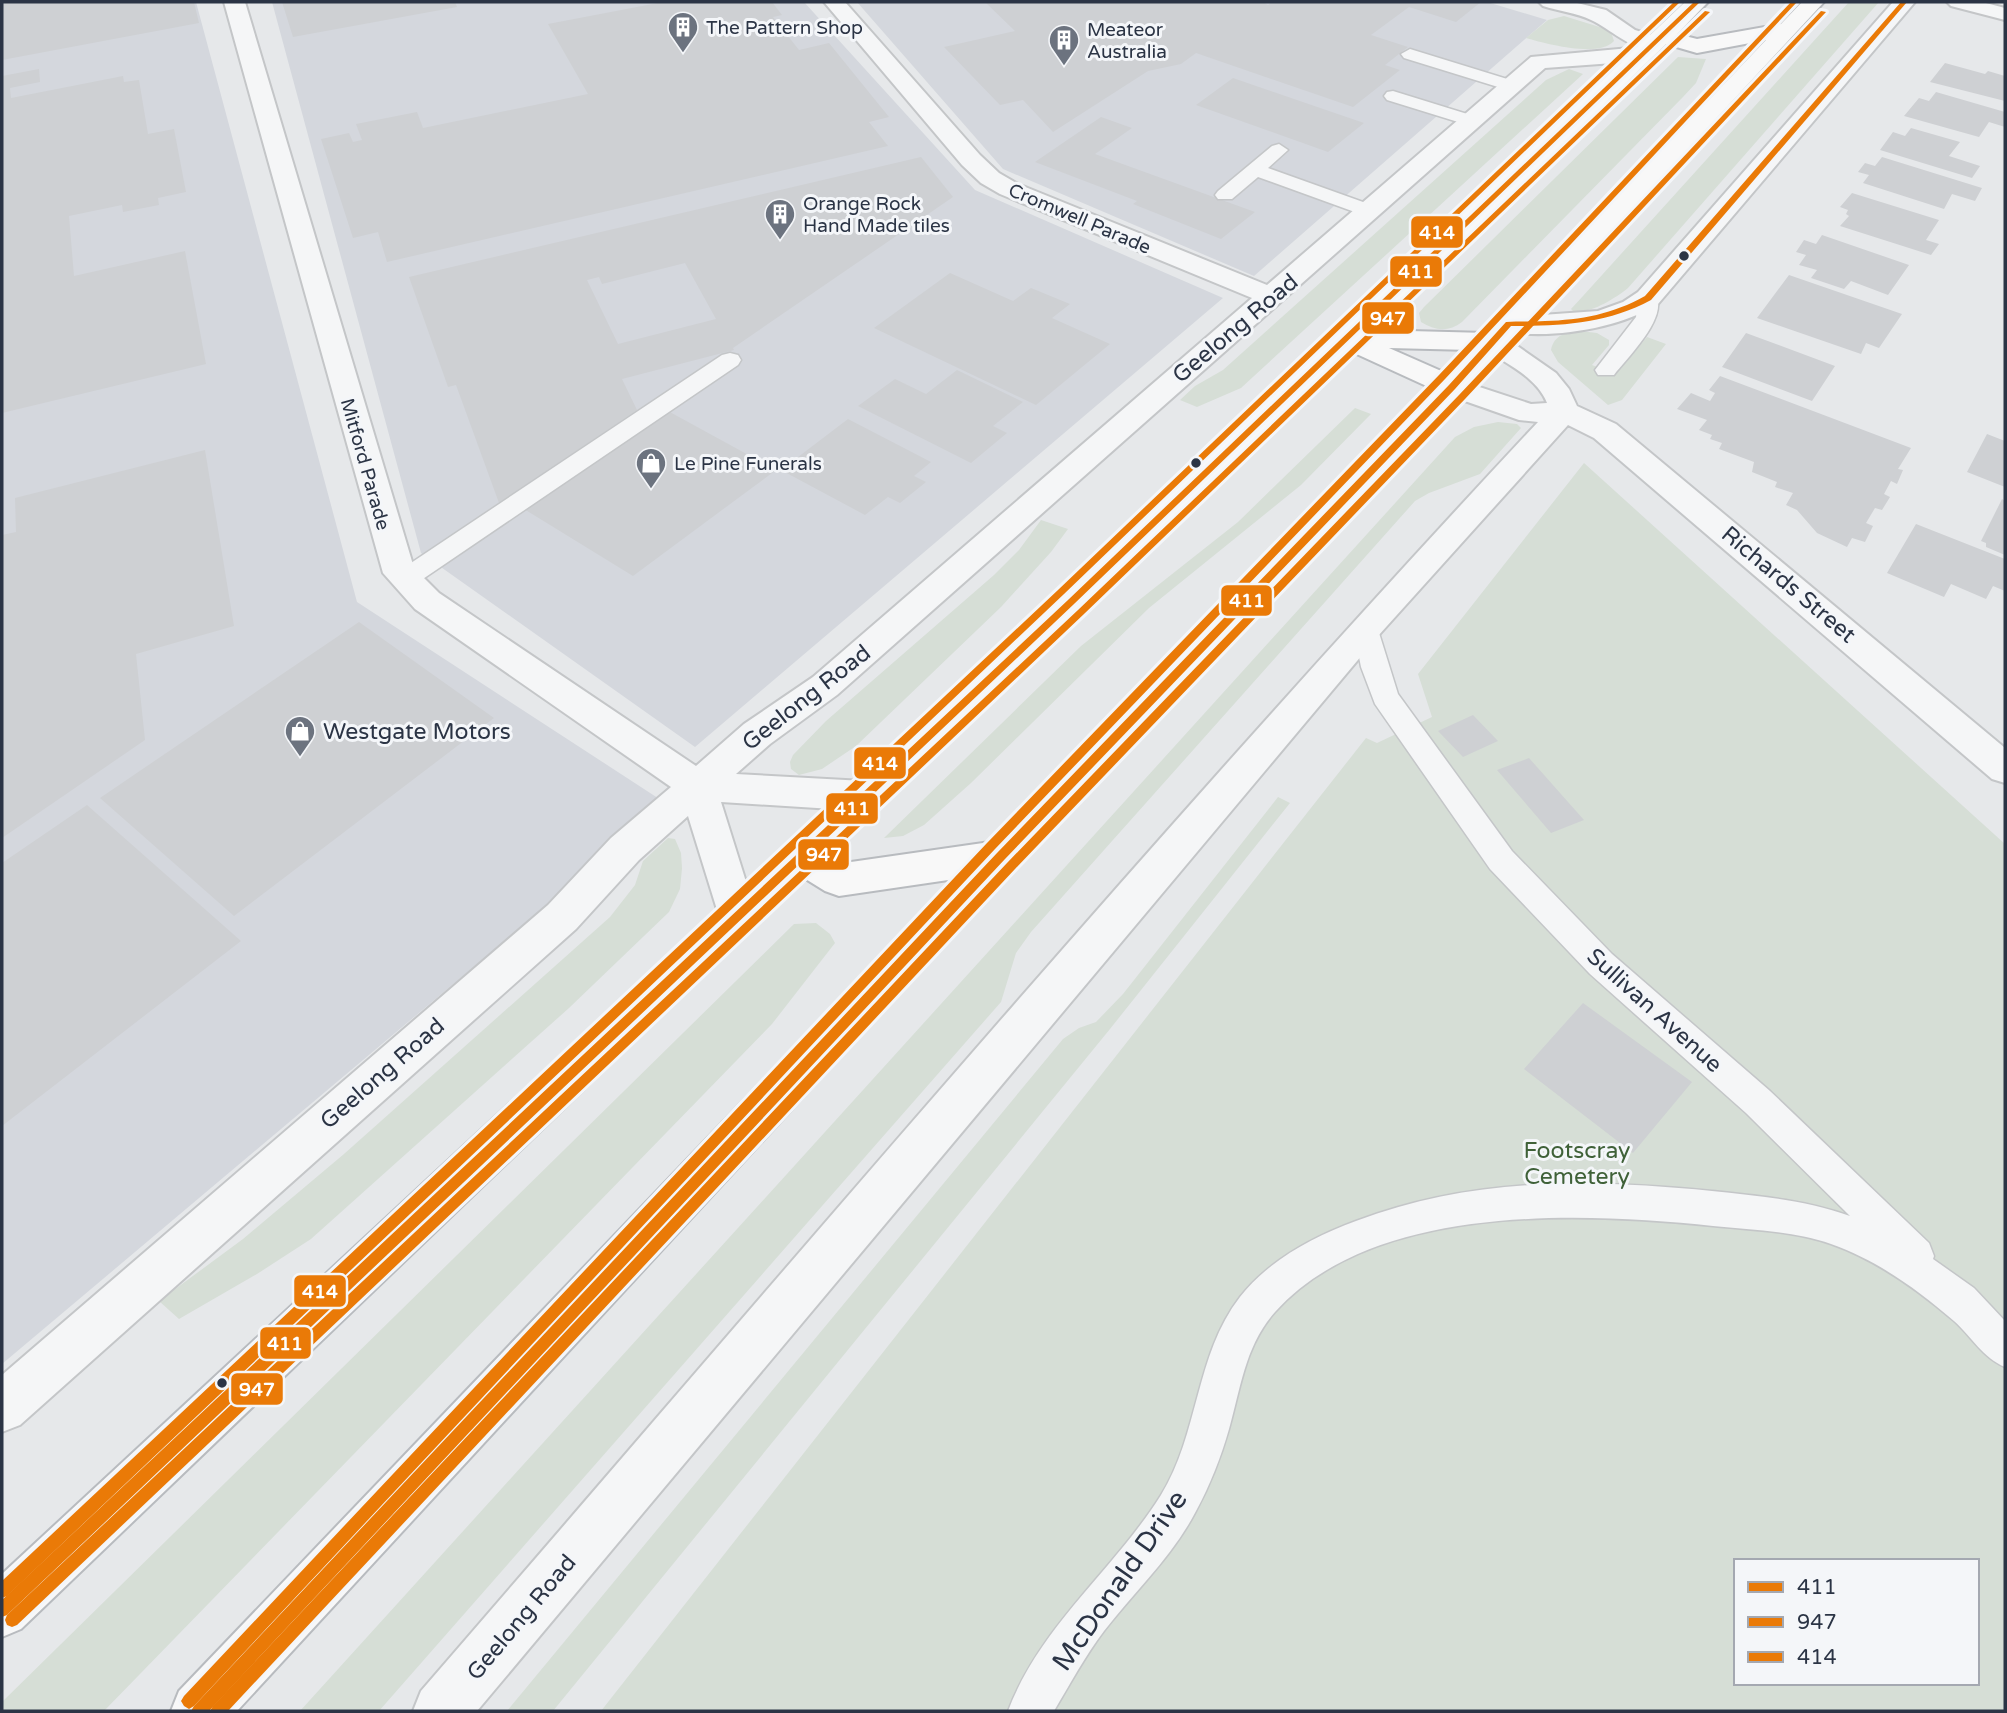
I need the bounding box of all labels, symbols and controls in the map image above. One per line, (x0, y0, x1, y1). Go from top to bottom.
building icon: The Pattern Shop (666, 10, 700, 54)
place label: The Pattern Shop (706, 17, 863, 39)
place label: Meateor Australia (1087, 19, 1167, 63)
building icon: Meateor Australia (1047, 23, 1081, 67)
street label: Cromwell Parade (1005, 179, 1154, 259)
place label: Orange Rock Hand Made tiles (803, 193, 950, 237)
building icon: Orange Rock Hand Made tiles (763, 197, 797, 241)
line badge: 414 (1410, 215, 1464, 249)
text: 414 (1419, 222, 1455, 244)
unlabelled marker (1677, 249, 1691, 263)
line badge: 411 (1389, 255, 1443, 288)
text: 411 (1398, 261, 1434, 283)
street label: Geelong Road (1167, 268, 1304, 389)
line badge: 947 (1361, 301, 1415, 335)
text: 947 (1370, 308, 1406, 330)
street label: Mitford Parade (336, 396, 394, 533)
shop icon: Le Pine Funerals (634, 446, 668, 490)
place label: Le Pine Funerals (674, 453, 822, 475)
unlabelled marker (1189, 456, 1203, 470)
street label: Richards Street (1715, 520, 1861, 649)
line badge: 411 (1220, 584, 1273, 617)
text: 411 (1229, 590, 1265, 612)
street label: Geelong Road (737, 639, 876, 757)
shop icon: Westgate Motors (283, 714, 317, 758)
place label: Westgate Motors (323, 718, 511, 746)
line badge: 414 (853, 746, 907, 780)
text: 414 (862, 753, 898, 775)
line badge: 411 (825, 792, 879, 825)
text: 411 (834, 798, 870, 820)
line badge: 947 (797, 838, 850, 871)
text: 947 (806, 844, 842, 866)
street label: Sullivan Avenue (1581, 943, 1728, 1079)
street label: Geelong Road (315, 1012, 451, 1135)
park label: Footscray Cemetery (1524, 1137, 1630, 1191)
line badge: 414 (293, 1274, 347, 1308)
text: 414 (302, 1281, 338, 1303)
line badge: 411 (259, 1326, 312, 1360)
text: 411 (267, 1333, 303, 1355)
line badge: 947 (230, 1372, 284, 1406)
unlabelled marker (215, 1376, 229, 1390)
text: 947 (239, 1379, 275, 1401)
street label: McDonald Drive (1045, 1484, 1195, 1677)
street label: Geelong Road (461, 1549, 582, 1686)
legend (1734, 1559, 1979, 1685)
text: 411 (1797, 1575, 1837, 1600)
text: 947 (1797, 1610, 1837, 1635)
text: 414 (1797, 1645, 1837, 1670)

